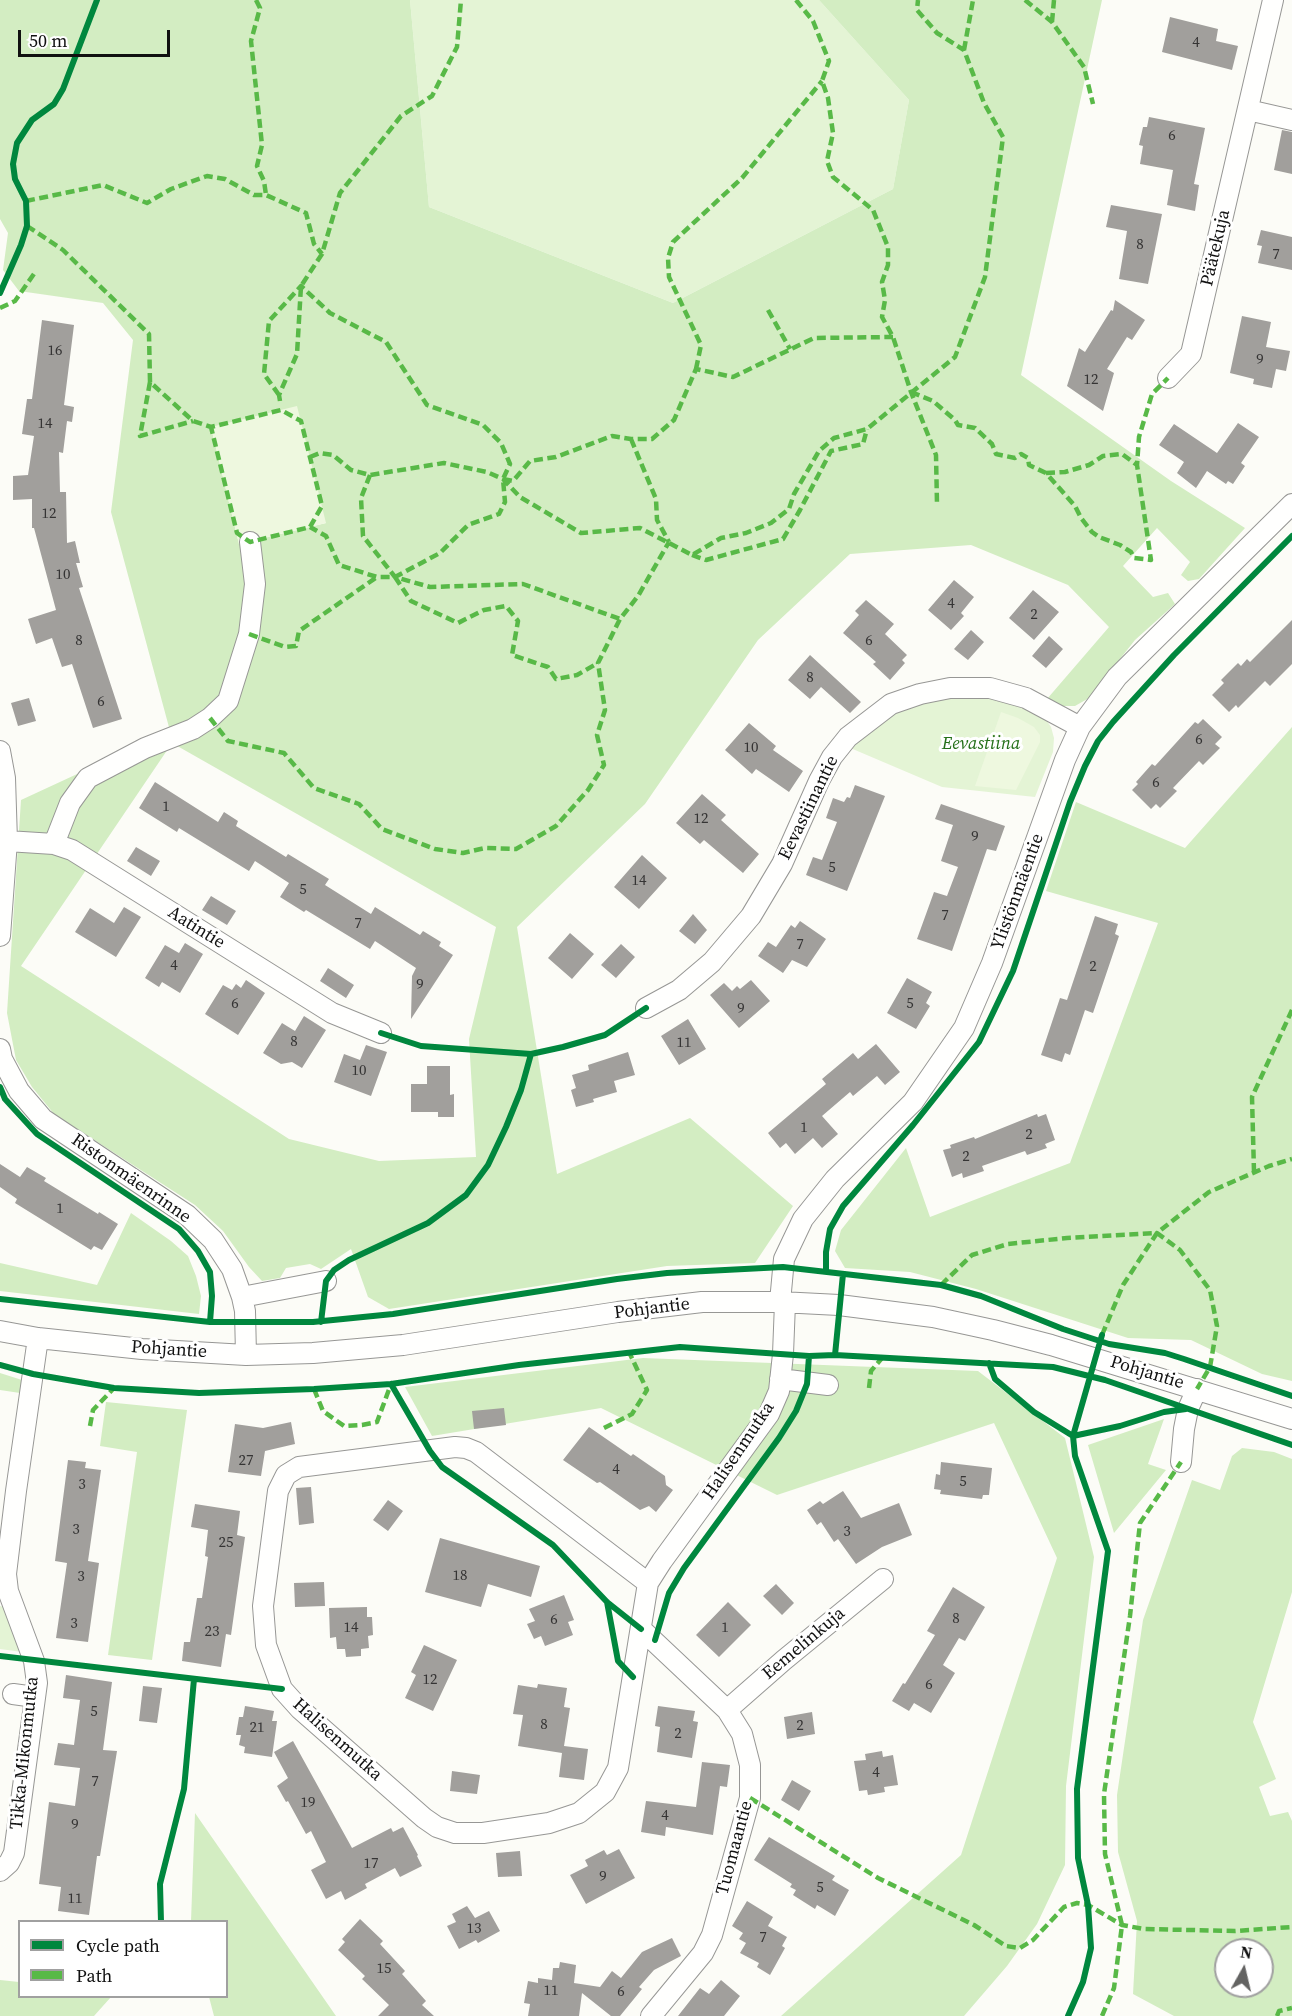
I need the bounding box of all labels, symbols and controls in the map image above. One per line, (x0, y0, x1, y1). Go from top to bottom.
scale bar (21, 18, 172, 56)
text: 50 m (29, 28, 67, 53)
house number: 4 (1192, 34, 1200, 52)
house number: 6 (1168, 127, 1176, 145)
street label: Päätekuja (1197, 207, 1235, 289)
house number: 8 (1136, 236, 1144, 254)
house number: 7 (1272, 246, 1280, 264)
house number: 16 (48, 342, 62, 360)
house number: 9 (1256, 351, 1264, 369)
house number: 12 (1084, 371, 1098, 389)
house number: 14 (38, 415, 52, 433)
house number: 12 (42, 505, 56, 523)
house number: 10 (56, 566, 70, 584)
house number: 4 (947, 595, 955, 613)
house number: 2 (1030, 606, 1038, 624)
house number: 8 (75, 632, 83, 650)
house number: 6 (865, 632, 873, 650)
house number: 8 (806, 669, 814, 687)
house number: 6 (97, 693, 105, 711)
house number: 6 (1195, 731, 1203, 749)
park label: Eevastiina (942, 733, 1020, 755)
house number: 10 (744, 739, 758, 757)
street label: Eevastiinantie (774, 752, 844, 864)
house number: 6 (1152, 774, 1160, 792)
house number: 1 (162, 798, 170, 816)
house number: 12 (694, 810, 708, 828)
house number: 9 (971, 828, 979, 846)
street label: Ylistönmäentie (987, 831, 1049, 953)
house number: 5 (828, 859, 836, 877)
house number: 14 (632, 872, 646, 890)
house number: 5 (299, 881, 307, 899)
street label: Aatintie (163, 902, 229, 954)
house number: 7 (941, 907, 949, 925)
house number: 7 (354, 915, 362, 933)
house number: 7 (796, 936, 804, 954)
house number: 4 (170, 957, 178, 975)
house number: 2 (1089, 958, 1097, 976)
house number: 9 (416, 976, 424, 994)
house number: 6 (231, 995, 239, 1013)
house number: 5 (906, 995, 914, 1013)
house number: 9 (737, 1000, 745, 1018)
house number: 8 (290, 1033, 298, 1051)
house number: 11 (677, 1034, 691, 1052)
house number: 10 (352, 1062, 366, 1080)
house number: 1 (800, 1119, 808, 1137)
house number: 2 (1025, 1126, 1033, 1144)
street label: Ristonmäenrinne (67, 1130, 195, 1228)
house number: 2 (962, 1148, 970, 1166)
house number: 1 (56, 1200, 64, 1218)
street label: Pohjantie (613, 1294, 691, 1324)
street label: Pohjantie (130, 1337, 208, 1363)
street label: Pohjantie (1107, 1352, 1187, 1394)
street label: Halisenmutka (698, 1398, 780, 1504)
house number: 27 (239, 1452, 253, 1470)
house number: 4 (612, 1461, 620, 1479)
house number: 5 (959, 1473, 967, 1491)
house number: 3 (78, 1476, 86, 1494)
house number: 3 (72, 1521, 80, 1539)
house number: 3 (843, 1523, 851, 1541)
house number: 25 (219, 1534, 233, 1552)
house number: 18 (453, 1567, 467, 1585)
house number: 3 (77, 1568, 85, 1586)
street label: Eemelinkuja (758, 1603, 850, 1685)
house number: 8 (952, 1610, 960, 1628)
house number: 6 (550, 1611, 558, 1629)
house number: 3 (70, 1615, 78, 1633)
house number: 14 (344, 1619, 358, 1637)
house number: 1 (721, 1619, 729, 1637)
house number: 23 (205, 1623, 219, 1641)
house number: 12 (423, 1671, 437, 1689)
street label: Tikka-Mikonmutka (6, 1675, 44, 1831)
house number: 6 (925, 1676, 933, 1694)
street label: Halisenmutka (288, 1694, 386, 1786)
house number: 5 (90, 1703, 98, 1721)
house number: 8 (540, 1716, 548, 1734)
house number: 2 (796, 1717, 804, 1735)
house number: 21 (250, 1719, 264, 1737)
house number: 2 (674, 1725, 682, 1743)
house number: 4 (872, 1764, 880, 1782)
house number: 7 (91, 1773, 99, 1791)
house number: 19 (301, 1794, 315, 1812)
street label: Tuomaantie (712, 1799, 758, 1897)
house number: 4 (661, 1807, 669, 1825)
house number: 9 (71, 1816, 79, 1834)
house number: 17 (364, 1855, 378, 1873)
house number: 9 (599, 1868, 607, 1886)
house number: 5 (816, 1879, 824, 1897)
house number: 11 (68, 1890, 82, 1908)
legend (18, 1920, 228, 1998)
house number: 13 (467, 1920, 481, 1938)
house number: 7 (759, 1929, 767, 1947)
text: Cycle path (76, 1933, 160, 1958)
north arrow (1214, 1938, 1274, 1998)
text: N (1239, 1940, 1254, 1964)
house number: 15 (377, 1960, 391, 1978)
text: Path (76, 1963, 112, 1988)
house number: 11 (544, 1982, 558, 2000)
house number: 6 (617, 1983, 625, 2001)

